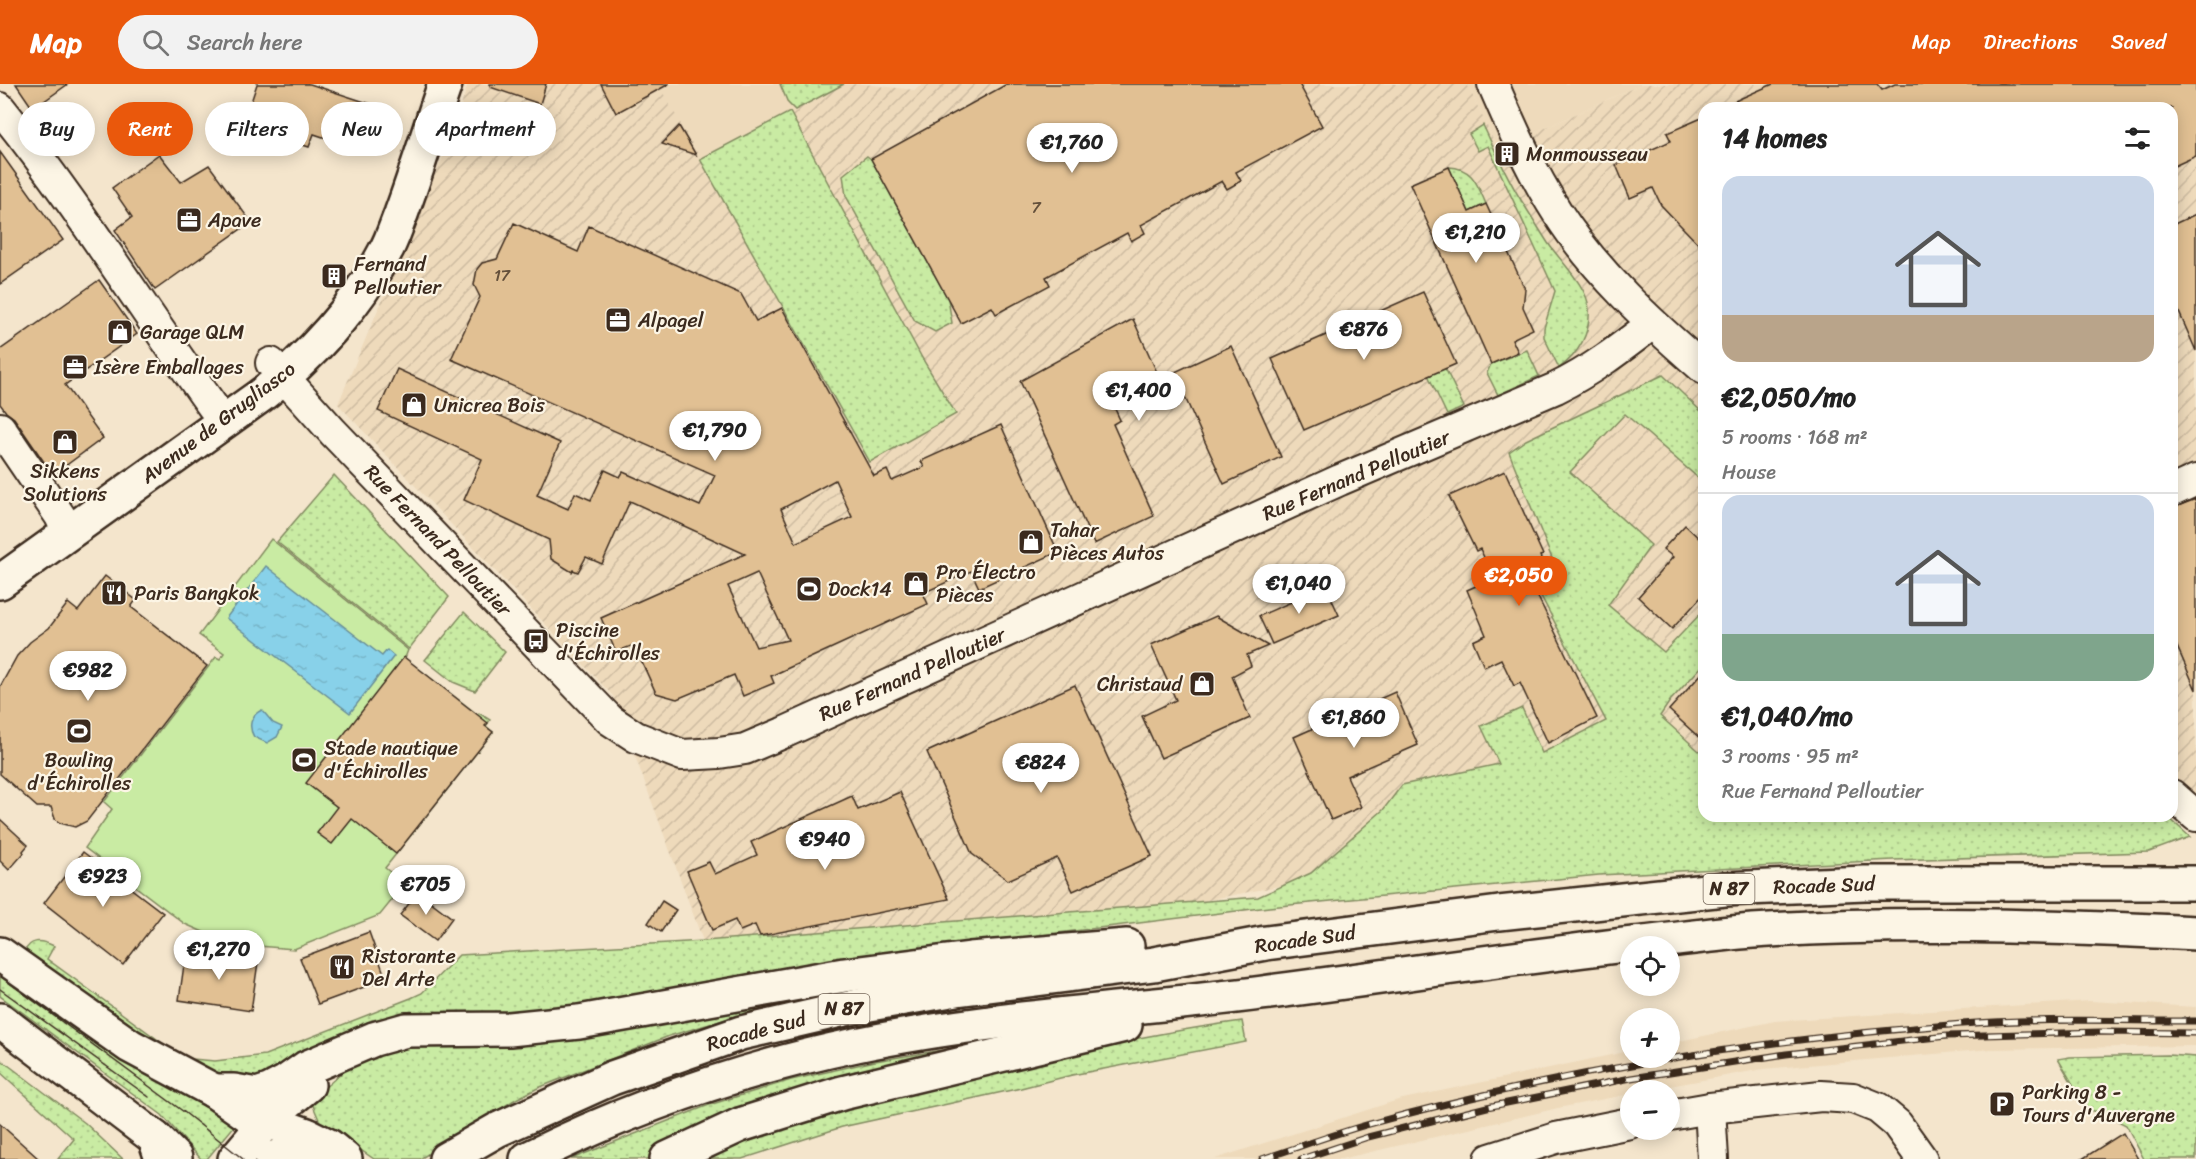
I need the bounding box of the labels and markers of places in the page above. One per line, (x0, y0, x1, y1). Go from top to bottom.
pin: €1,760 (1023, 123, 1121, 174)
place label: Monmousseau (1526, 137, 1648, 172)
building icon: Monmousseau (1492, 139, 1522, 169)
place label: Apave (207, 203, 261, 238)
office icon: Apave (174, 205, 204, 235)
pin: €1,210 (1427, 213, 1525, 264)
place label: Fernand Pelloutier (354, 247, 443, 305)
building icon: Fernand Pelloutier (319, 261, 349, 291)
place label: Alpagel (637, 303, 705, 338)
office icon: Alpagel (603, 305, 633, 335)
pin: €876 (1328, 310, 1400, 361)
place label: Garage QLM (140, 315, 244, 350)
shop icon: Garage QLM (105, 317, 135, 347)
place label: Isère Emballages (93, 350, 244, 385)
office icon: Isère Emballages (60, 352, 90, 382)
pin: €1,400 (1090, 371, 1188, 422)
place label: Unicrea Bois (434, 388, 546, 423)
shop icon: Unicrea Bois (399, 390, 429, 420)
pin: €1,790 (666, 411, 764, 462)
shop icon: Sikkens Solutions (50, 427, 80, 457)
place label: Sikkens Solutions (23, 454, 108, 512)
place label: Tahar Pièces Autos (1050, 513, 1165, 571)
shop icon: Tahar Pièces Autos (1016, 527, 1046, 557)
place label: Pro Électro Pièces (936, 555, 1036, 613)
pin: €2,050 (1470, 556, 1568, 607)
pin: €1,040 (1250, 564, 1348, 615)
shop icon: Pro Électro Pièces (901, 569, 931, 599)
place label: Dock14 (828, 572, 892, 607)
sports icon: Dock14 (794, 574, 824, 604)
place label: Paris Bangkok (134, 576, 260, 611)
restaurant icon: Paris Bangkok (99, 578, 129, 608)
place label: Piscine d'Échirolles (556, 613, 661, 671)
bus stop icon: Piscine d'Échirolles (521, 626, 551, 656)
pin: €982 (52, 651, 124, 702)
place label: Christaud (1097, 667, 1183, 702)
shop icon: Christaud (1187, 669, 1217, 699)
pin: €1,860 (1305, 698, 1403, 749)
sports icon: Bowling d'Échirolles (64, 716, 94, 746)
place label: Stade nautique d'Échirolles (324, 731, 458, 789)
place label: Bowling d'Échirolles (27, 743, 132, 801)
pin: €824 (1005, 743, 1077, 794)
sports icon: Stade nautique d'Échirolles (289, 745, 319, 775)
pin: €940 (789, 820, 861, 871)
pin: €923 (67, 857, 139, 908)
pin: €705 (390, 865, 462, 916)
pin: €1,270 (170, 930, 268, 981)
place label: Ristorante Del Arte (362, 939, 456, 997)
restaurant icon: Ristorante Del Arte (327, 952, 357, 982)
place label: Parking 8 - Tours d'Auvergne (2022, 1075, 2175, 1133)
parking icon: Parking 8 - Tours d'Auvergne (1987, 1089, 2017, 1119)

